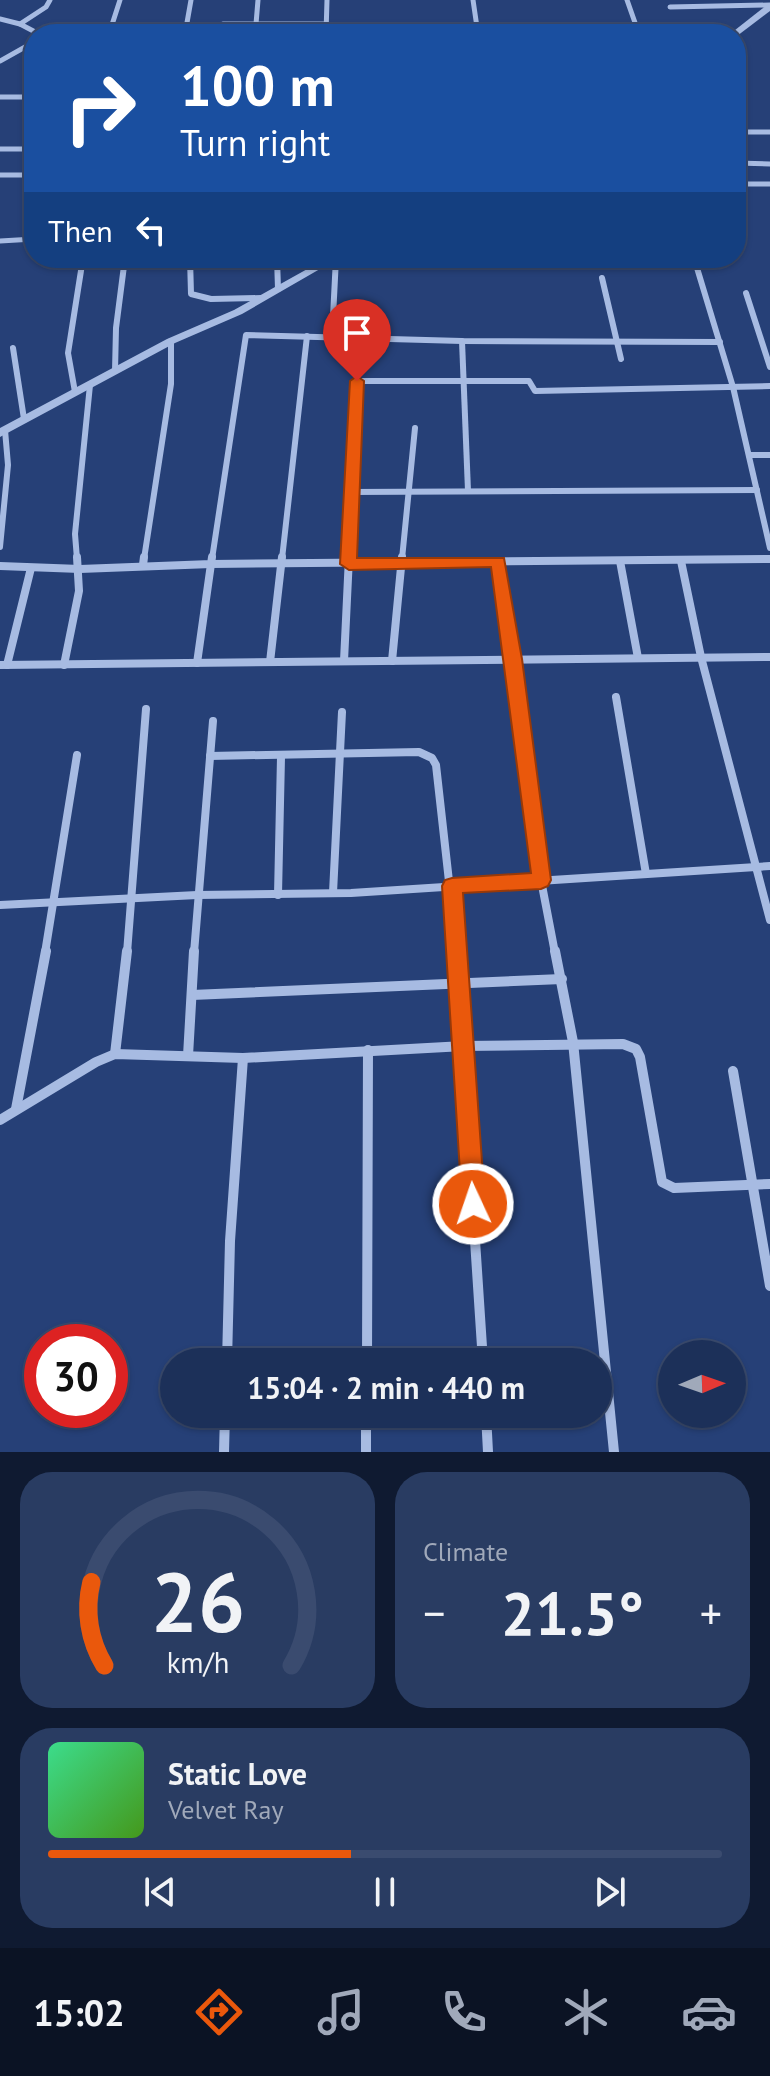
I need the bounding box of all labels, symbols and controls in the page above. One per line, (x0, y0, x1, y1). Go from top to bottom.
text: 100 m (180, 49, 335, 121)
icon: right (48, 56, 152, 160)
text: Turn right (180, 119, 330, 166)
icon: left (129, 208, 173, 252)
text: Then (48, 211, 113, 250)
pin (323, 299, 391, 381)
icon: arrive (335, 311, 379, 355)
position arrow (431, 1162, 515, 1246)
speed limit sign: 30 (24, 1324, 128, 1428)
north arrow (658, 1340, 746, 1428)
map controls (658, 1340, 746, 1428)
text: 15:04 · 2 min · 440 m (247, 1368, 525, 1407)
text: Climate (423, 1535, 508, 1568)
text: 26 (150, 1547, 245, 1655)
text: 21.5° (501, 1574, 644, 1652)
text: − (423, 1584, 445, 1641)
text: + (700, 1584, 722, 1641)
text: km/h (166, 1644, 229, 1681)
text: Static Love (168, 1754, 307, 1793)
text: Velvet Ray (168, 1793, 284, 1826)
icon: previous (138, 1870, 182, 1914)
icon: pause (363, 1870, 407, 1914)
icon: next (588, 1870, 632, 1914)
icon: directions (191, 1984, 247, 2040)
icon: music (313, 1984, 369, 2040)
icon: phone (436, 1984, 492, 2040)
icon: climate (558, 1984, 614, 2040)
icon: car (681, 1984, 737, 2040)
text: 15:02 (33, 1989, 125, 2036)

